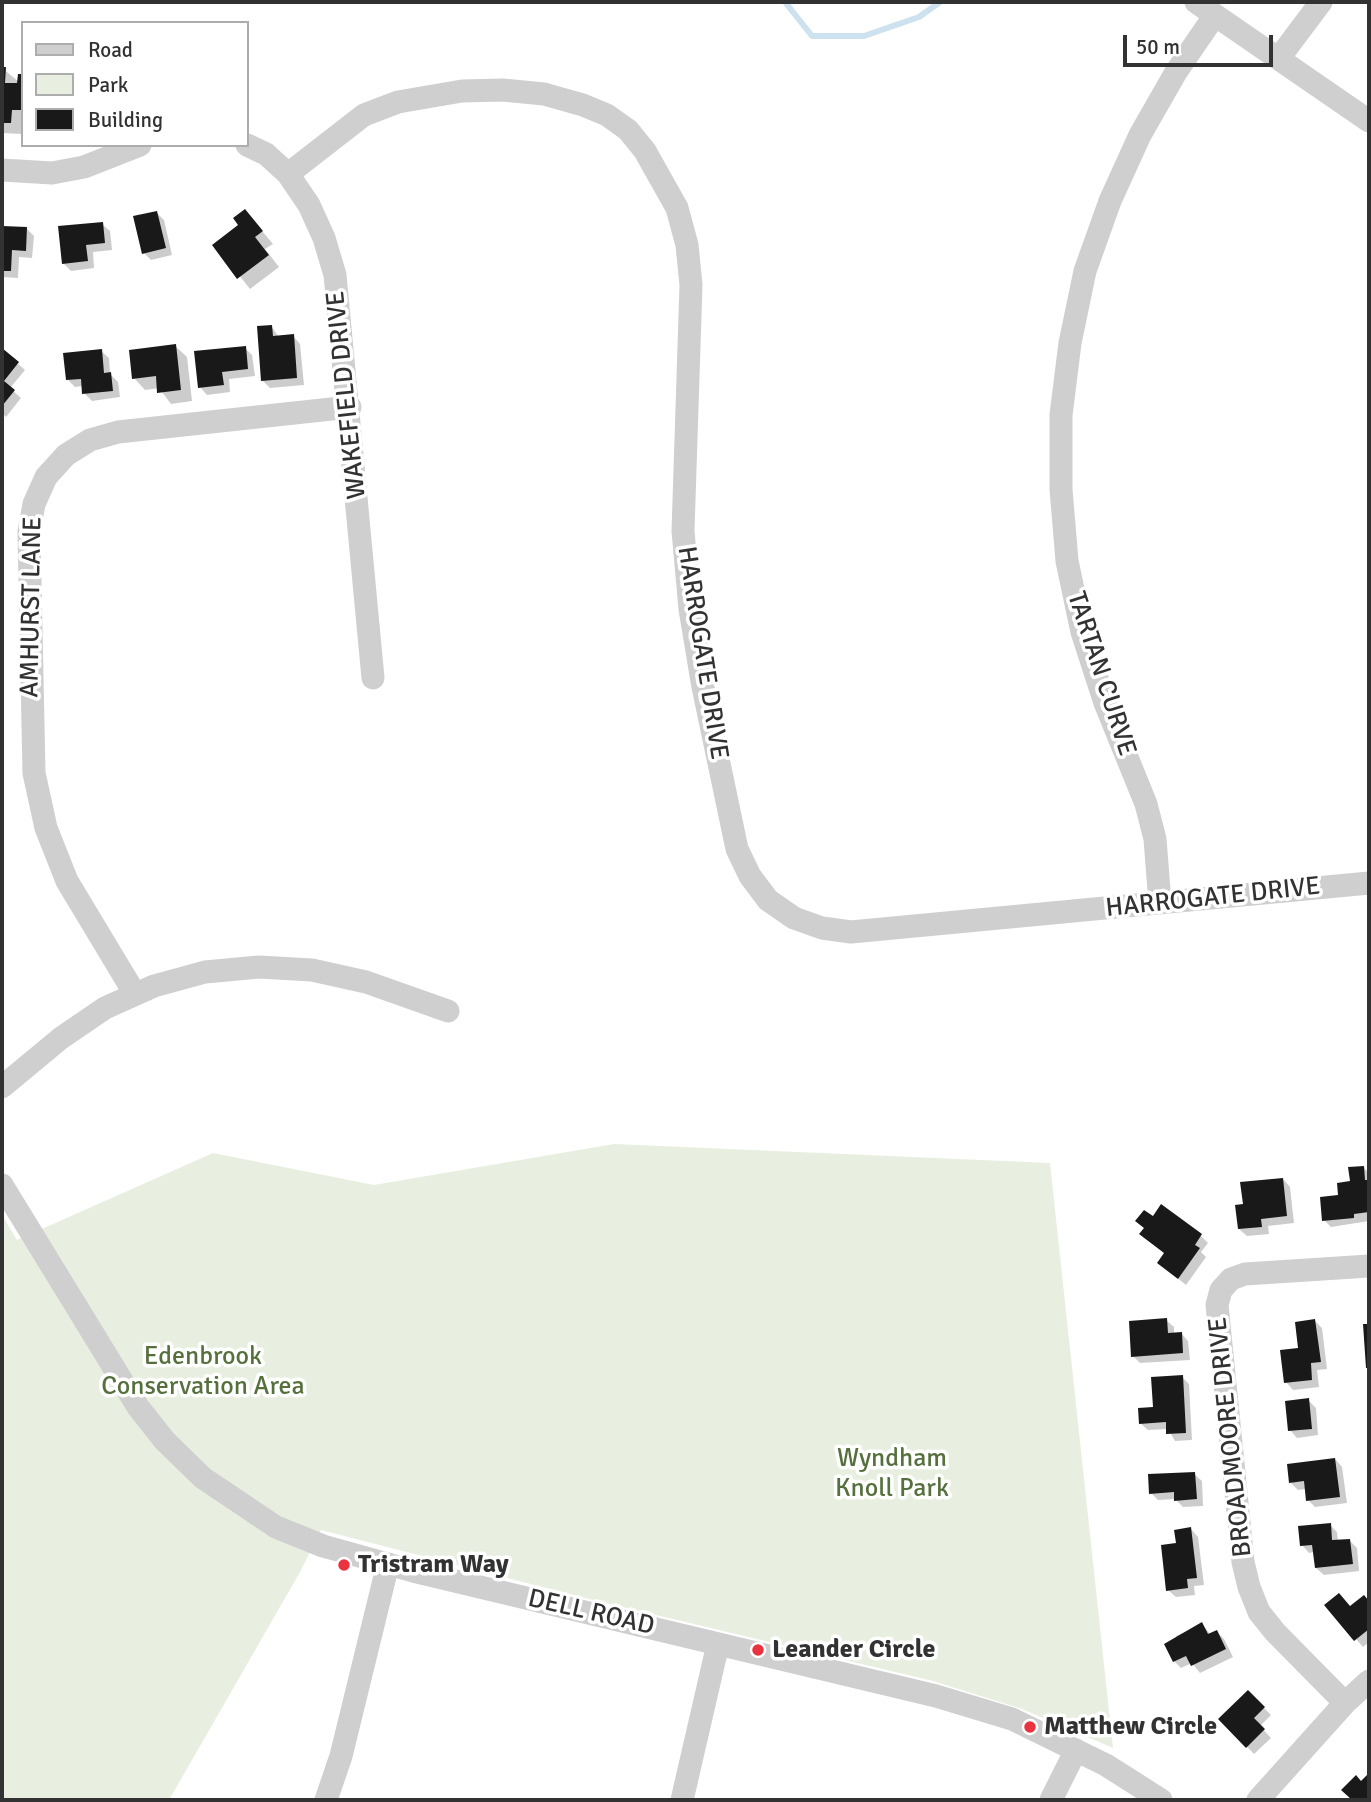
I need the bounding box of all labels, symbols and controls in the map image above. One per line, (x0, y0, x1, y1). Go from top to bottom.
legend (21, 21, 248, 147)
scale bar (1126, 21, 1276, 65)
text: 50 m (1136, 34, 1180, 60)
text: Road (88, 37, 133, 63)
text: Park (88, 72, 128, 98)
text: Building (88, 107, 163, 133)
street label: WAKEFIELD DRIVE (321, 289, 373, 501)
street label: AMHURST LANE (15, 516, 49, 698)
street label: HARROGATE DRIVE (670, 544, 734, 762)
street label: TARTAN CURVE (1060, 588, 1142, 760)
street label: HARROGATE DRIVE (1104, 871, 1322, 925)
street label: BROADMOORE DRIVE (1203, 1315, 1259, 1559)
park label: Edenbrook Conservation Area (101, 1341, 305, 1402)
park label: Wyndham Knoll Park (835, 1443, 949, 1504)
place label: Tristram Way (358, 1549, 509, 1581)
marker: Tristram Way (336, 1557, 352, 1573)
street label: DELL ROAD (525, 1583, 657, 1643)
place label: Leander Circle (772, 1634, 935, 1666)
marker: Leander Circle (750, 1642, 766, 1658)
place label: Matthew Circle (1044, 1711, 1217, 1743)
marker: Matthew Circle (1022, 1719, 1038, 1735)

